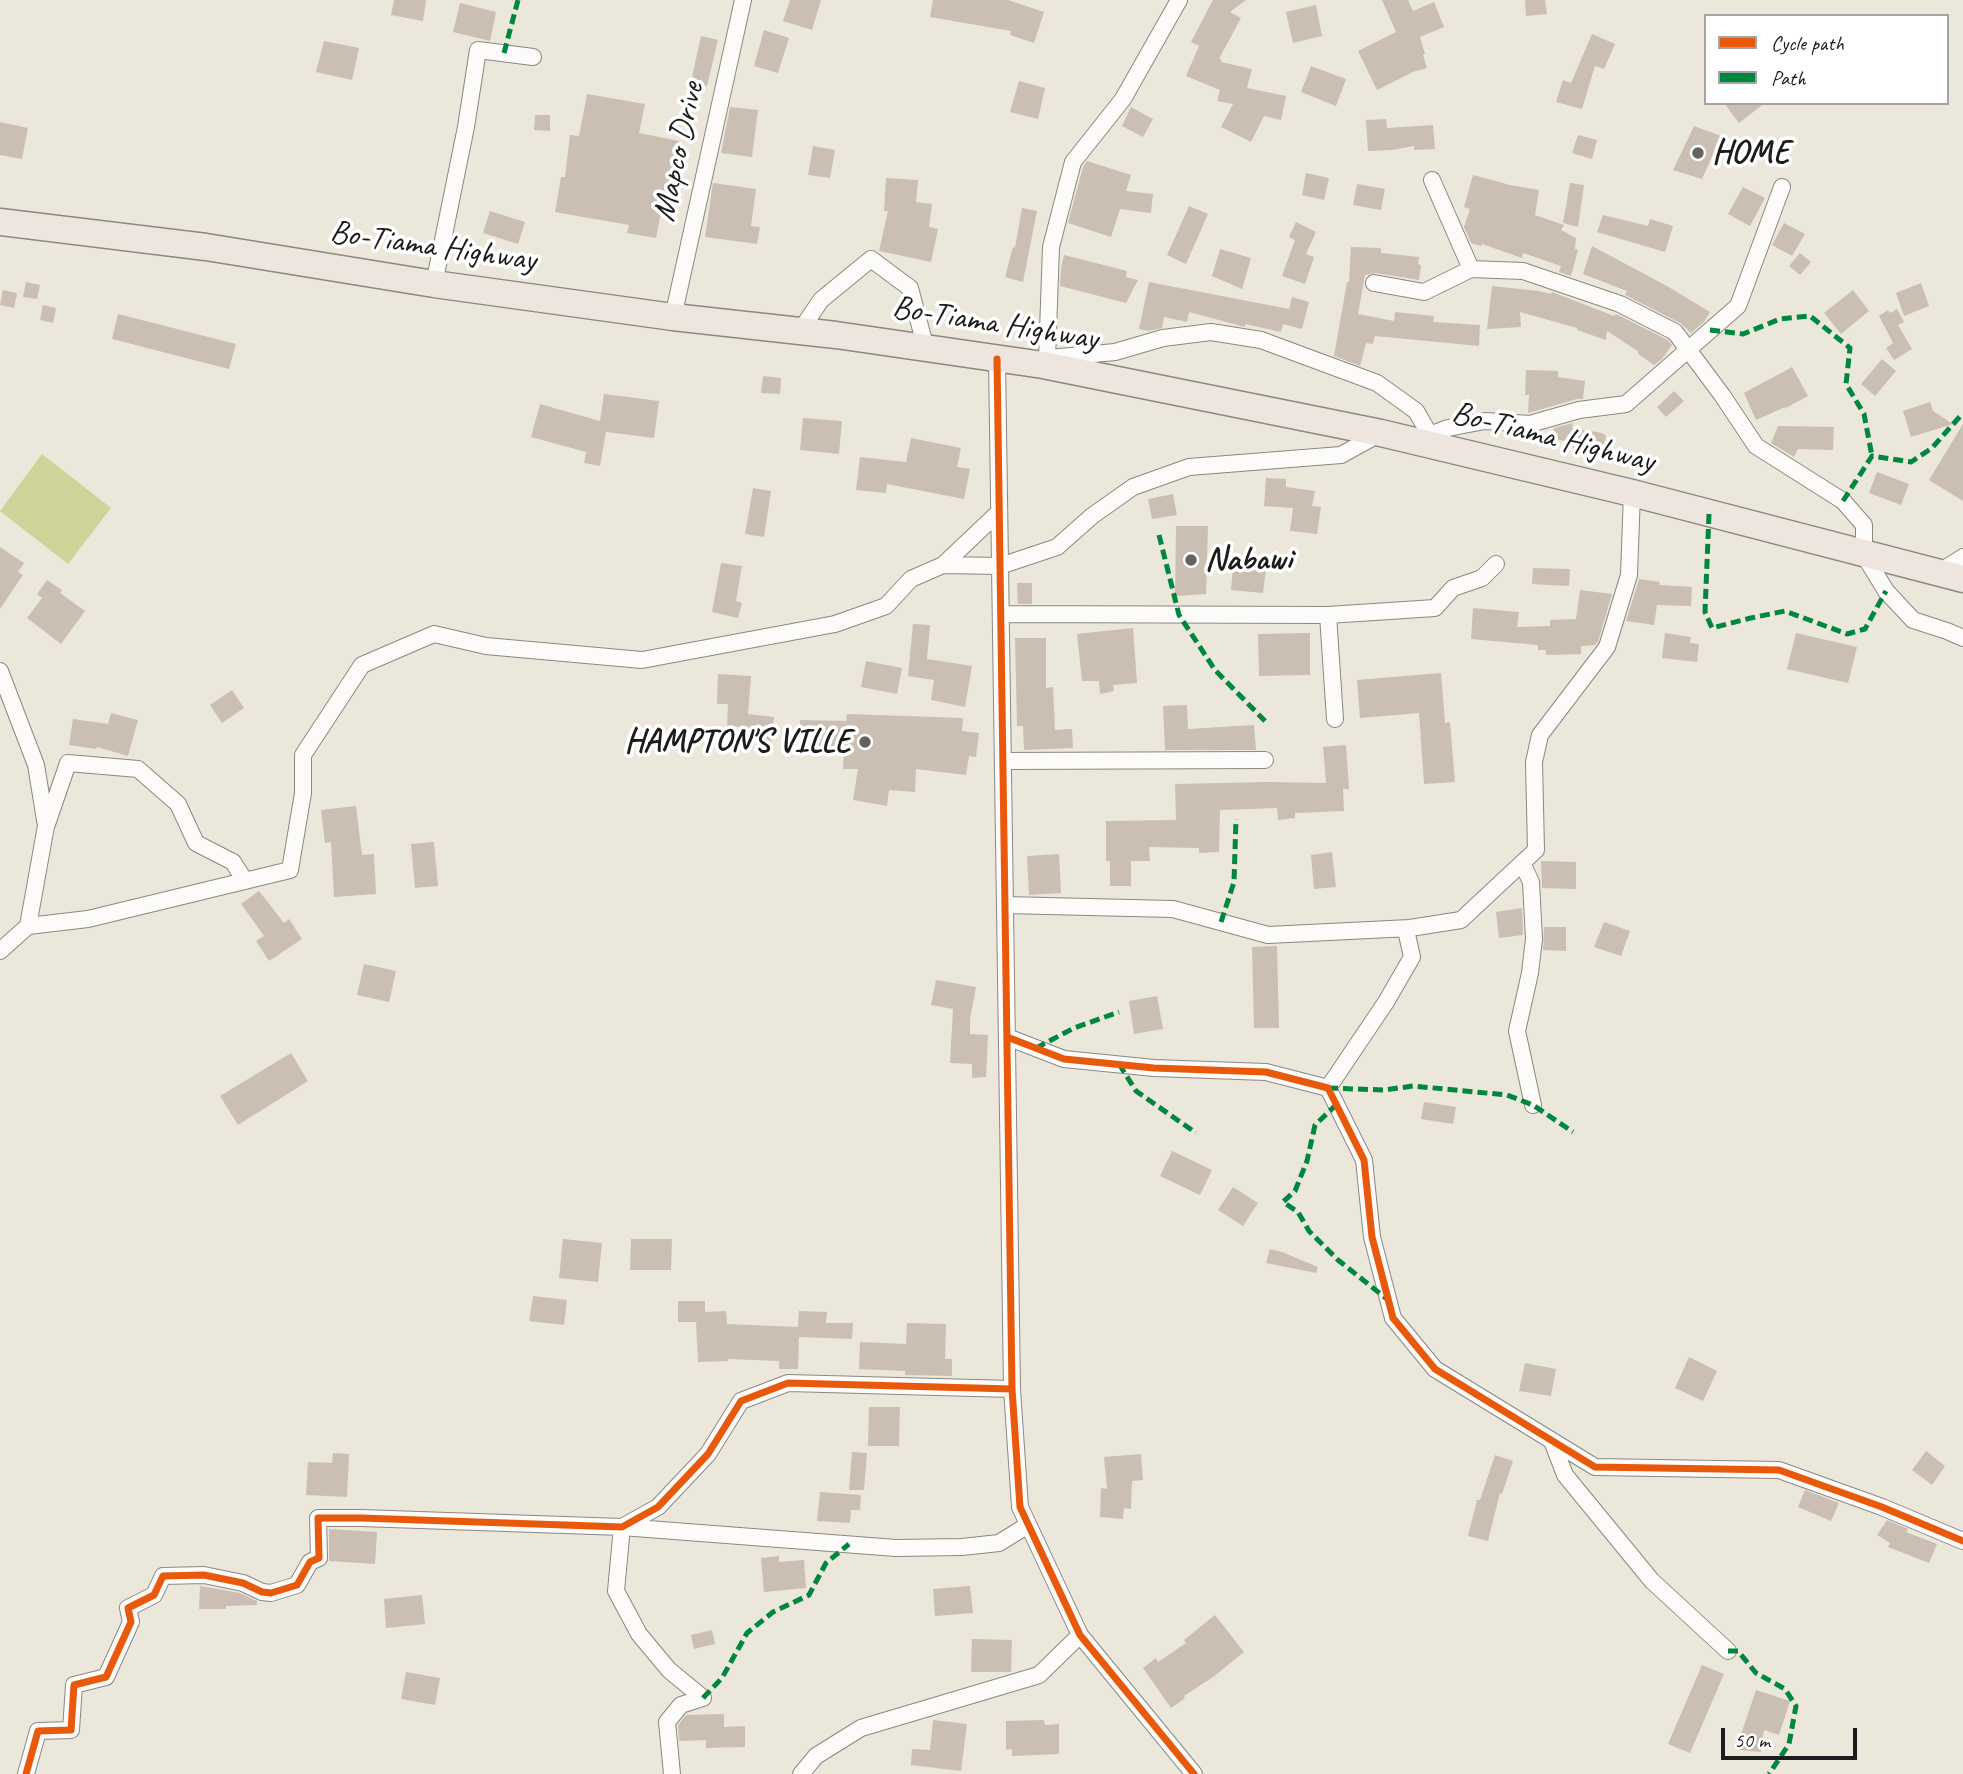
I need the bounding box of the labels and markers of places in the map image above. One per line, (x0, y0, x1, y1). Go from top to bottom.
place label: HOME (1712, 133, 1789, 173)
marker: HOME (1690, 145, 1706, 161)
place label: Nabawi (1205, 540, 1292, 580)
marker: Nabawi (1183, 552, 1199, 568)
place label: HAMPTON'S VILLE (624, 722, 851, 762)
marker: HAMPTON'S VILLE (857, 734, 873, 750)

